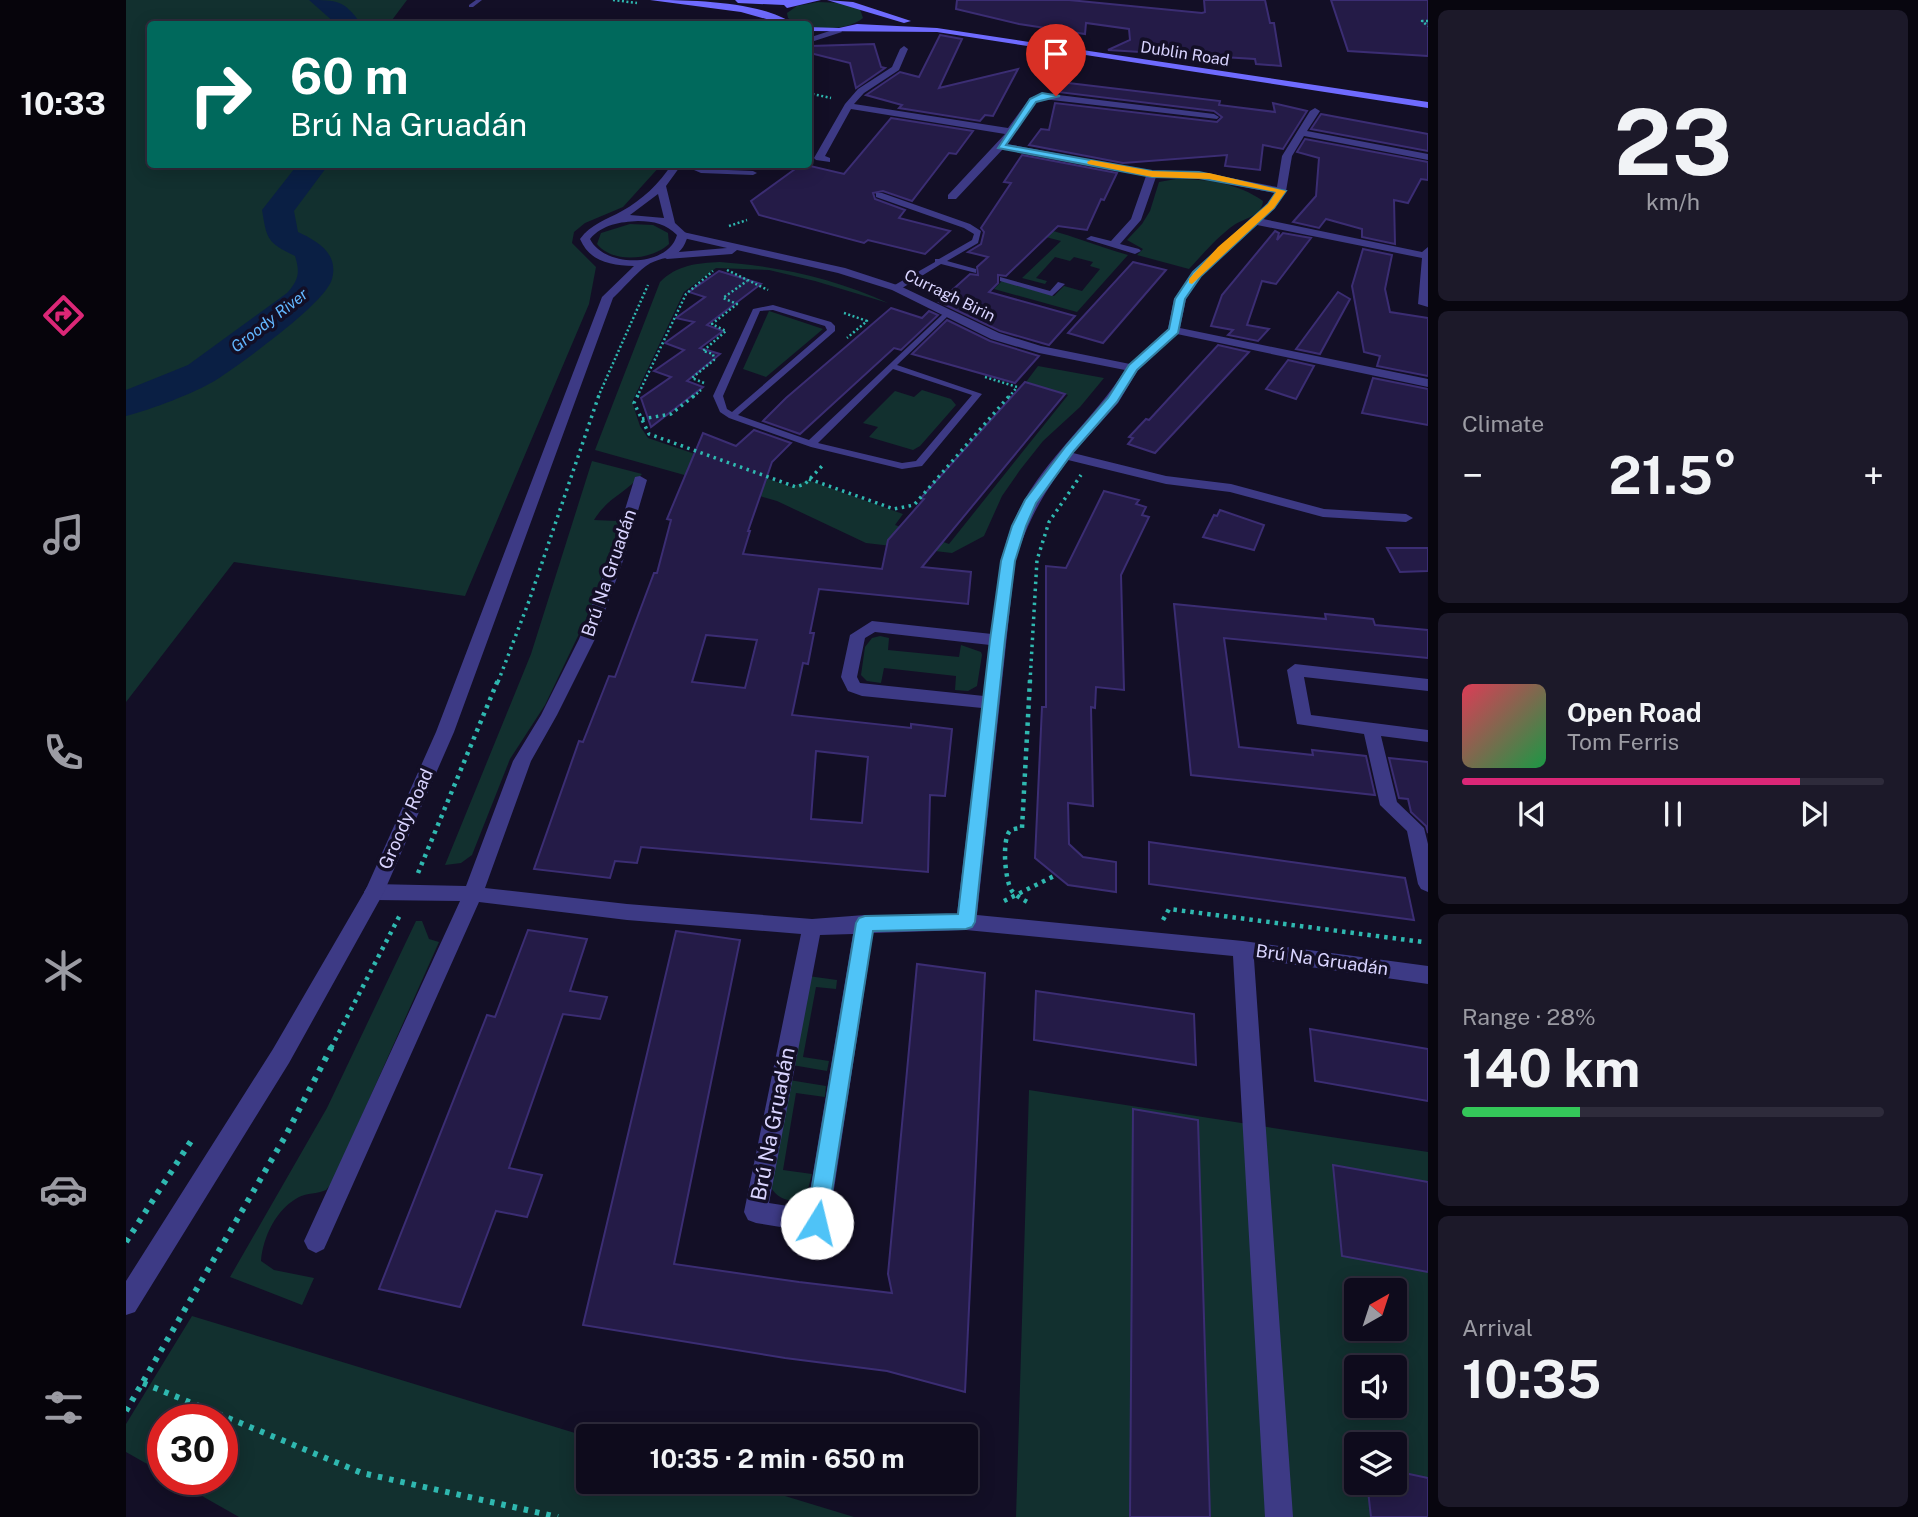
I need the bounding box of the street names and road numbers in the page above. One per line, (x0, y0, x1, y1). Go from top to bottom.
street label: Dublin Road (1139, 37, 1231, 70)
street label: Curragh Birin (901, 265, 998, 326)
street label: Brú Na Gruadán (577, 506, 640, 639)
street label: Groody Road (374, 765, 437, 872)
street label: Brú Na Gruadán (1255, 940, 1390, 979)
street label: Brú Na Gruadán (745, 1045, 800, 1203)

